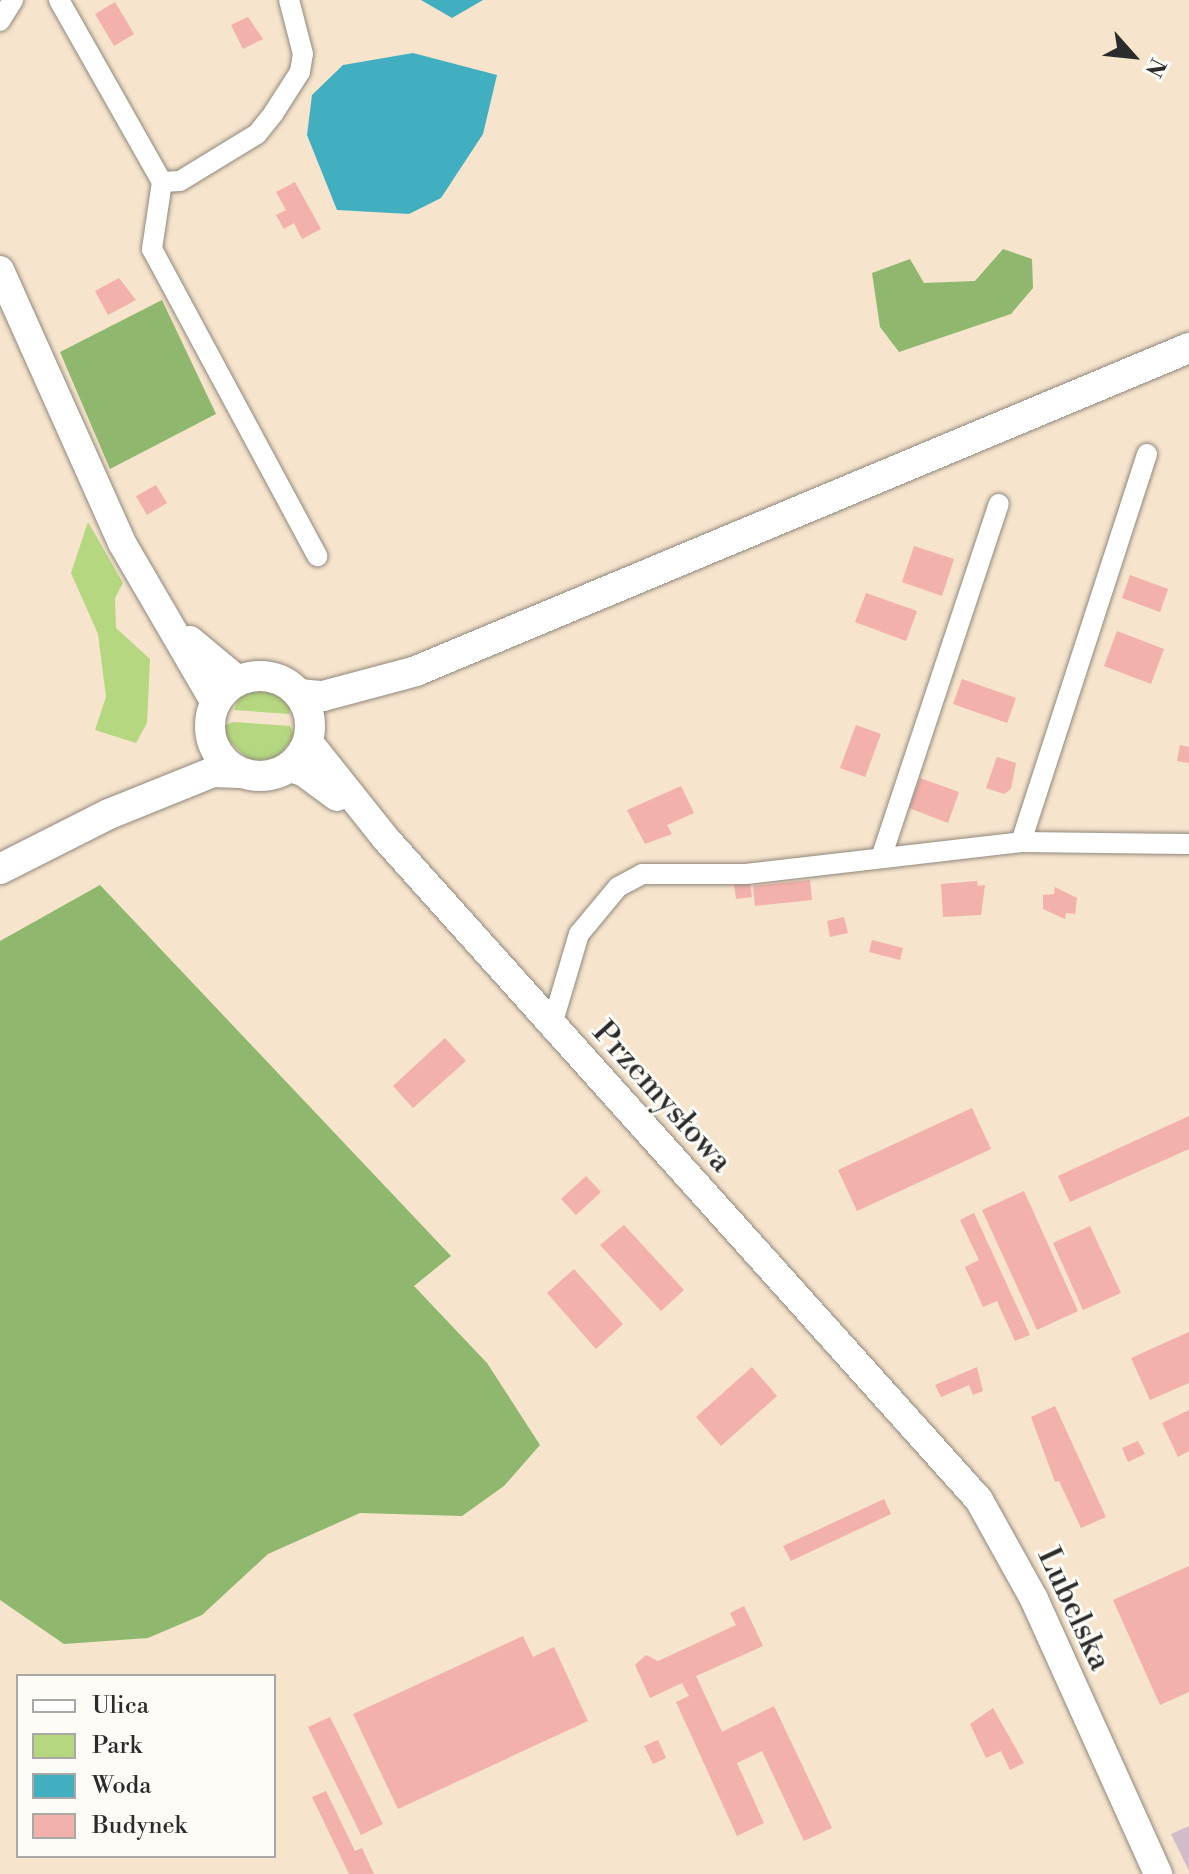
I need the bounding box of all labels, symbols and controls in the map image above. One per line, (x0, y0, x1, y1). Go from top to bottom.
north arrow (1093, 16, 1173, 96)
text: N (1139, 53, 1171, 81)
street label: Przemysłowa (584, 1014, 740, 1180)
street label: Lubelska (1029, 1541, 1119, 1677)
legend (16, 1674, 276, 1858)
text: Ulica (92, 1691, 149, 1721)
text: Park (92, 1731, 142, 1761)
text: Woda (92, 1771, 151, 1801)
text: Budynek (92, 1811, 187, 1841)

